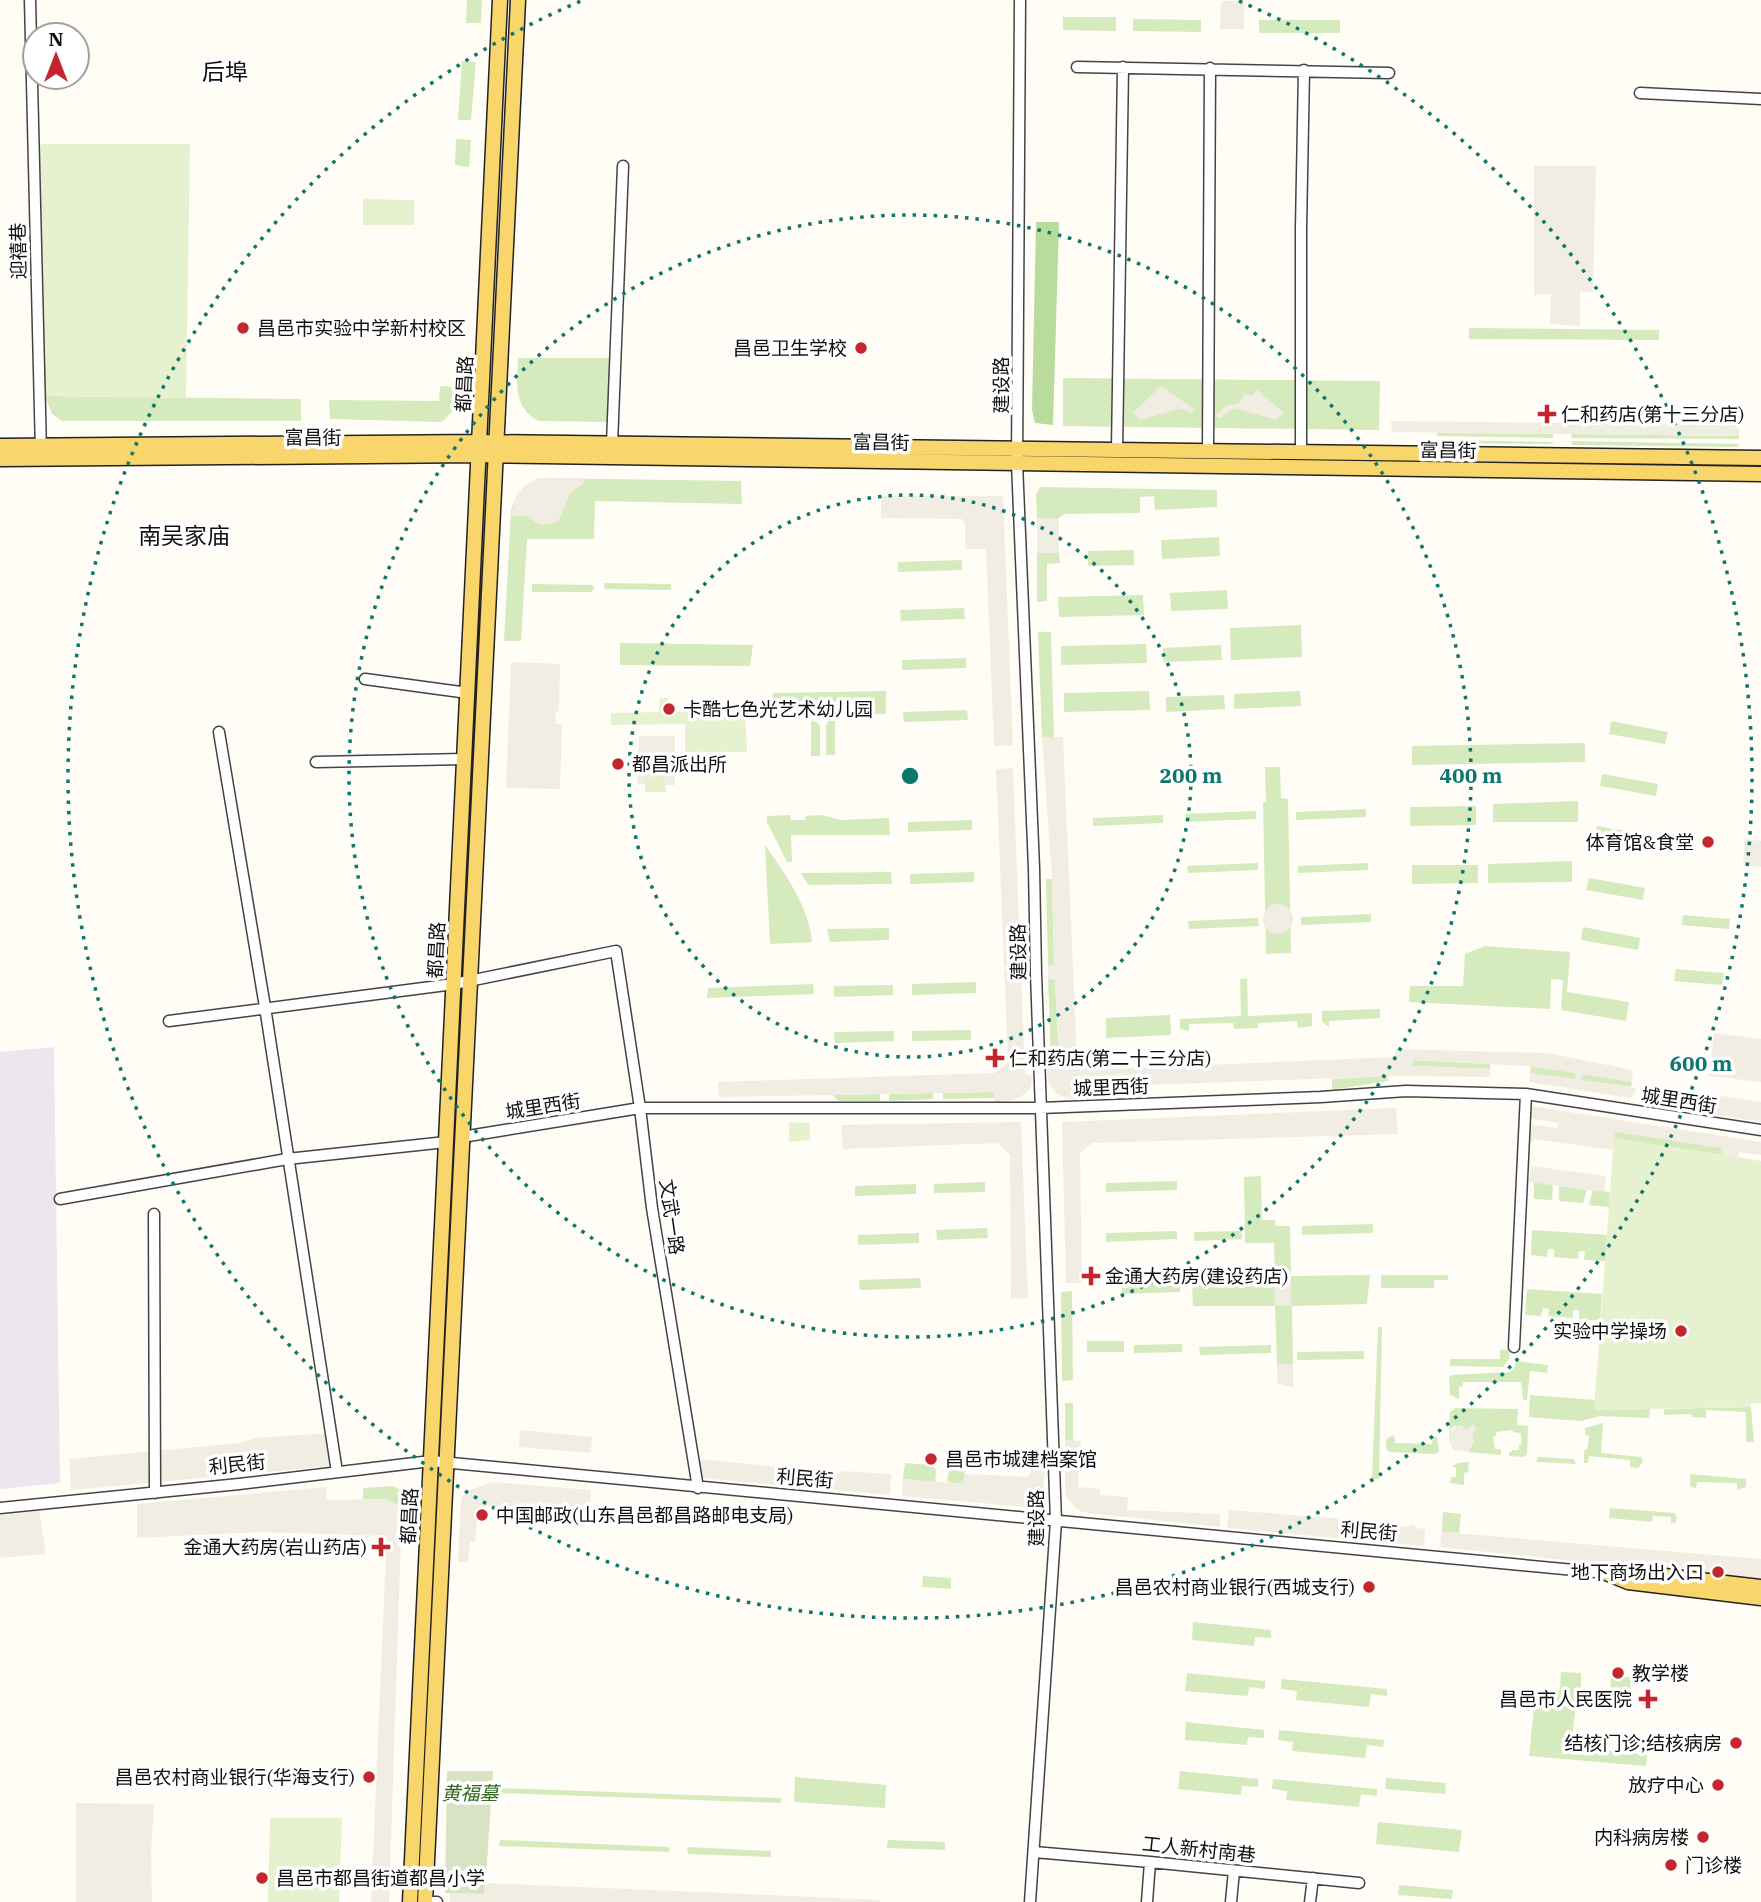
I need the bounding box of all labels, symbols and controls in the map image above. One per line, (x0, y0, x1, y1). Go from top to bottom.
north arrow (21, 21, 91, 91)
text: N (48, 27, 64, 51)
district label: 后埠 (202, 56, 248, 86)
street label: 迎禧巷 (6, 222, 30, 280)
place label: 昌邑市实验中学新村校区 (257, 316, 466, 340)
marker: 昌邑市实验中学新村校区 (235, 320, 251, 336)
place label: 昌邑卫生学校 (733, 336, 847, 360)
marker: 昌邑卫生学校 (853, 340, 869, 356)
street label: 都昌路 (451, 355, 477, 413)
street label: 建设路 (989, 356, 1013, 414)
place label: 仁和药店(第十三分店) (1561, 402, 1745, 426)
marker: 仁和药店(第十三分店) (1539, 406, 1555, 422)
street label: 富昌街 (284, 425, 342, 449)
street label: 富昌街 (852, 430, 910, 454)
street label: 富昌街 (1419, 438, 1477, 462)
district label: 南吴家庙 (138, 520, 230, 550)
place label: 卡酷七色光艺术幼儿园 (683, 697, 873, 721)
marker: 卡酷七色光艺术幼儿园 (661, 701, 677, 717)
place label: 都昌派出所 (632, 752, 727, 776)
marker: 都昌派出所 (610, 756, 626, 772)
text: 200 m (1159, 761, 1223, 789)
text: 400 m (1439, 761, 1503, 789)
centre of rings (898, 764, 922, 788)
place label: 体育馆&食堂 (1586, 830, 1694, 854)
marker: 体育馆&食堂 (1700, 834, 1716, 850)
street label: 都昌路 (423, 921, 449, 979)
street label: 建设路 (1006, 923, 1030, 981)
place label: 仁和药店(第二十三分店) (1009, 1046, 1212, 1070)
text: 600 m (1669, 1049, 1733, 1077)
marker: 仁和药店(第二十三分店) (987, 1050, 1003, 1066)
street label: 城里西街 (1073, 1074, 1149, 1100)
street label: 城里西街 (1640, 1082, 1718, 1118)
street label: 城里西街 (504, 1088, 582, 1124)
street label: 文武一路 (655, 1178, 689, 1256)
place label: 金通大药房(建设药店) (1105, 1264, 1289, 1288)
marker: 金通大药房(建设药店) (1083, 1268, 1099, 1284)
place label: 实验中学操场 (1553, 1319, 1667, 1343)
marker: 实验中学操场 (1673, 1323, 1689, 1339)
place label: 昌邑市城建档案馆 (945, 1447, 1097, 1471)
street label: 利民街 (207, 1449, 267, 1479)
marker: 昌邑市城建档案馆 (923, 1451, 939, 1467)
street label: 利民街 (776, 1464, 834, 1492)
street label: 都昌路 (396, 1487, 422, 1545)
street label: 建设路 (1024, 1489, 1048, 1547)
place label: 中国邮政(山东昌邑都昌路邮电支局) (496, 1503, 794, 1527)
marker: 中国邮政(山东昌邑都昌路邮电支局) (474, 1507, 490, 1523)
street label: 利民街 (1340, 1517, 1398, 1545)
place label: 金通大药房(岩山药店) (183, 1535, 367, 1559)
marker: 金通大药房(岩山药店) (373, 1539, 389, 1555)
place label: 地下商场出入口 (1571, 1560, 1704, 1584)
marker: 地下商场出入口 (1710, 1564, 1726, 1580)
place label: 昌邑农村商业银行(西城支行) (1114, 1575, 1355, 1599)
marker: 昌邑农村商业银行(西城支行) (1361, 1579, 1377, 1595)
place label: 教学楼 (1632, 1661, 1689, 1685)
marker: 教学楼 (1610, 1665, 1626, 1681)
place label: 昌邑市人民医院 (1499, 1687, 1632, 1711)
marker: 昌邑市人民医院 (1638, 1689, 1658, 1709)
place label: 结核门诊;结核病房 (1565, 1731, 1722, 1755)
marker: 结核门诊;结核病房 (1728, 1735, 1744, 1751)
place label: 昌邑农村商业银行(华海支行) (114, 1765, 355, 1789)
marker: 昌邑农村商业银行(华海支行) (361, 1769, 377, 1785)
place label: 放疗中心 (1628, 1773, 1704, 1797)
marker: 放疗中心 (1710, 1777, 1726, 1793)
park label: 黄福墓 (441, 1781, 501, 1805)
place label: 内科病房楼 (1594, 1825, 1689, 1849)
marker: 内科病房楼 (1695, 1829, 1711, 1845)
street label: 工人新村南巷 (1141, 1831, 1257, 1867)
place label: 门诊楼 (1685, 1853, 1742, 1877)
marker: 门诊楼 (1663, 1857, 1679, 1873)
place label: 昌邑市都昌街道都昌小学 (276, 1866, 485, 1890)
marker: 昌邑市都昌街道都昌小学 (254, 1870, 270, 1886)

